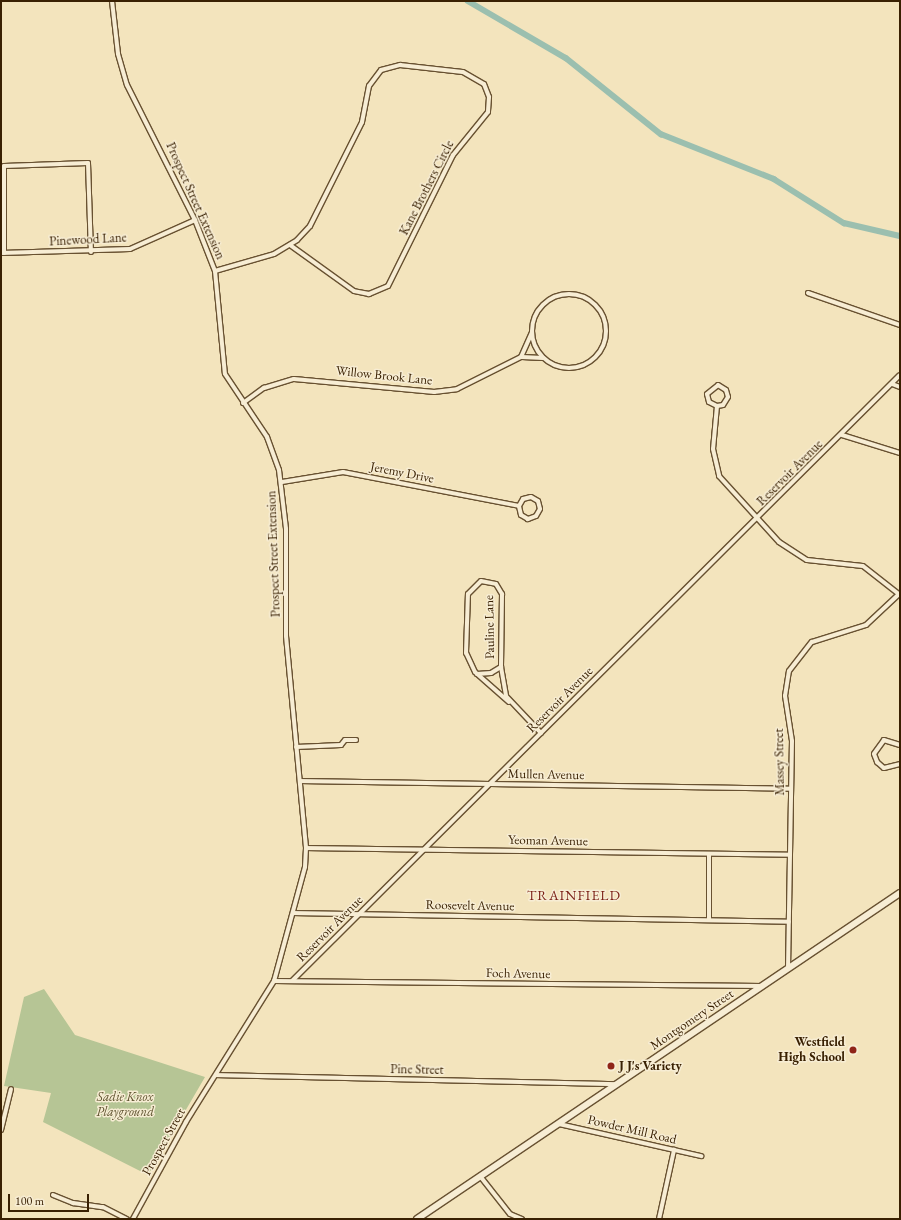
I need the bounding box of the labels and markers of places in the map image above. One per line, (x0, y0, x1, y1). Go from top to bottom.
place label: Westfield High School (778, 1035, 845, 1066)
marker: Westfield High School (848, 1045, 858, 1055)
place label: J J's Variety (619, 1058, 682, 1074)
marker: J J's Variety (606, 1061, 616, 1071)

